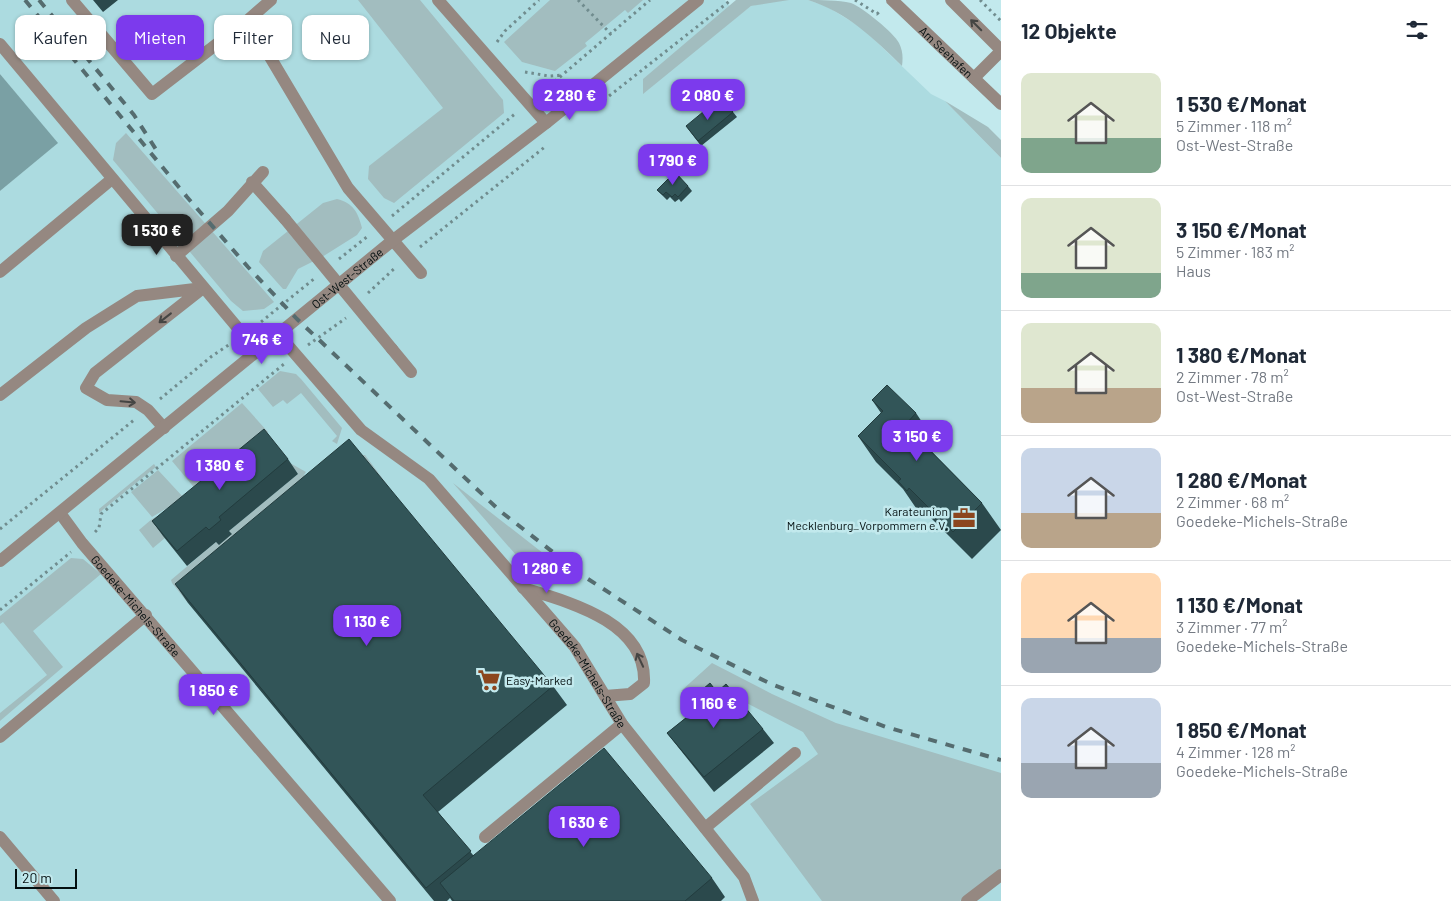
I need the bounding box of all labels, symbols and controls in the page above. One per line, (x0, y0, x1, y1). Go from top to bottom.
chip: Kaufen (15, 15, 106, 60)
chip: Mieten (116, 15, 204, 60)
chip: Filter (214, 15, 292, 60)
chip: Neu (302, 15, 369, 60)
icon: filters (1403, 16, 1431, 44)
text: 12 Objekte (1021, 18, 1117, 43)
one-way arrow (970, 19, 982, 31)
street label: Am Seehafen (917, 23, 976, 81)
pin: 2 280 € (524, 78, 616, 121)
pin: 2 080 € (662, 78, 754, 121)
text: 2 280 € (544, 85, 596, 104)
text: 2 080 € (682, 85, 734, 104)
text: 1 530 €/Monat (1176, 91, 1307, 116)
icon: home (1061, 93, 1121, 153)
text: 5 Zimmer · 118 m² (1176, 116, 1292, 135)
text: Ost-West-Straße (1176, 135, 1293, 154)
pin: 1 790 € (627, 144, 719, 186)
text: 1 790 € (649, 150, 697, 169)
pin: 1 530 € (111, 214, 203, 256)
text: 3 150 €/Monat (1176, 217, 1307, 242)
icon: home (1061, 218, 1121, 278)
text: 1 530 € (133, 220, 181, 239)
text: 5 Zimmer · 183 m² (1176, 242, 1295, 261)
street label: Ost-West-Straße (308, 244, 386, 311)
text: Haus (1176, 261, 1211, 280)
one-way arrow (158, 313, 172, 323)
pin: 746 € (227, 322, 297, 365)
text: 746 € (242, 329, 282, 348)
text: 1 380 €/Monat (1176, 342, 1307, 367)
icon: home (1061, 343, 1121, 403)
text: 2 Zimmer · 78 m² (1176, 367, 1289, 386)
text: Ost-West-Straße (1176, 386, 1293, 405)
one-way arrow (120, 397, 136, 407)
pin: 3 150 € (871, 420, 963, 462)
text: 3 150 € (893, 426, 941, 445)
pin: 1 380 € (174, 448, 266, 491)
text: 1 380 € (196, 455, 244, 474)
text: 1 280 €/Monat (1176, 467, 1307, 492)
icon: home (1061, 468, 1121, 528)
text: 2 Zimmer · 68 m² (1176, 492, 1289, 511)
place label: Karateunion Mecklenburg_Vorpommern e.V. (787, 504, 948, 532)
office icon: Karateunion Mecklenburg_Vorpommern e.V. (951, 505, 977, 531)
text: Goedeke-Michels-Straße (1176, 511, 1348, 530)
street label: Goedeke-Michels-Straße (89, 552, 183, 659)
pin: 1 280 € (501, 552, 593, 594)
text: 1 280 € (523, 558, 571, 577)
text: 1 130 €/Monat (1176, 592, 1303, 617)
icon: home (1061, 593, 1121, 653)
pin: 1 130 € (321, 604, 413, 647)
text: 1 130 € (344, 611, 390, 630)
street label: Goedeke-Michels-Straße (546, 615, 630, 730)
text: 3 Zimmer · 77 m² (1176, 617, 1288, 636)
text: Goedeke-Michels-Straße (1176, 636, 1348, 655)
one-way arrow (635, 653, 644, 668)
supermarket icon: Easy-Marked (476, 667, 502, 693)
place label: Easy-Marked (506, 673, 573, 687)
pin: 1 850 € (168, 674, 260, 716)
text: 1 850 € (190, 680, 238, 699)
pin: 1 160 € (668, 686, 760, 729)
text: 1 160 € (691, 693, 737, 712)
text: 1 850 €/Monat (1176, 717, 1307, 742)
icon: home (1061, 718, 1121, 778)
text: 4 Zimmer · 128 m² (1176, 742, 1296, 761)
text: Goedeke-Michels-Straße (1176, 761, 1348, 780)
pin: 1 630 € (538, 806, 630, 848)
text: 1 630 € (560, 812, 608, 831)
scale bar (15, 866, 78, 889)
text: 20 m (22, 869, 52, 886)

